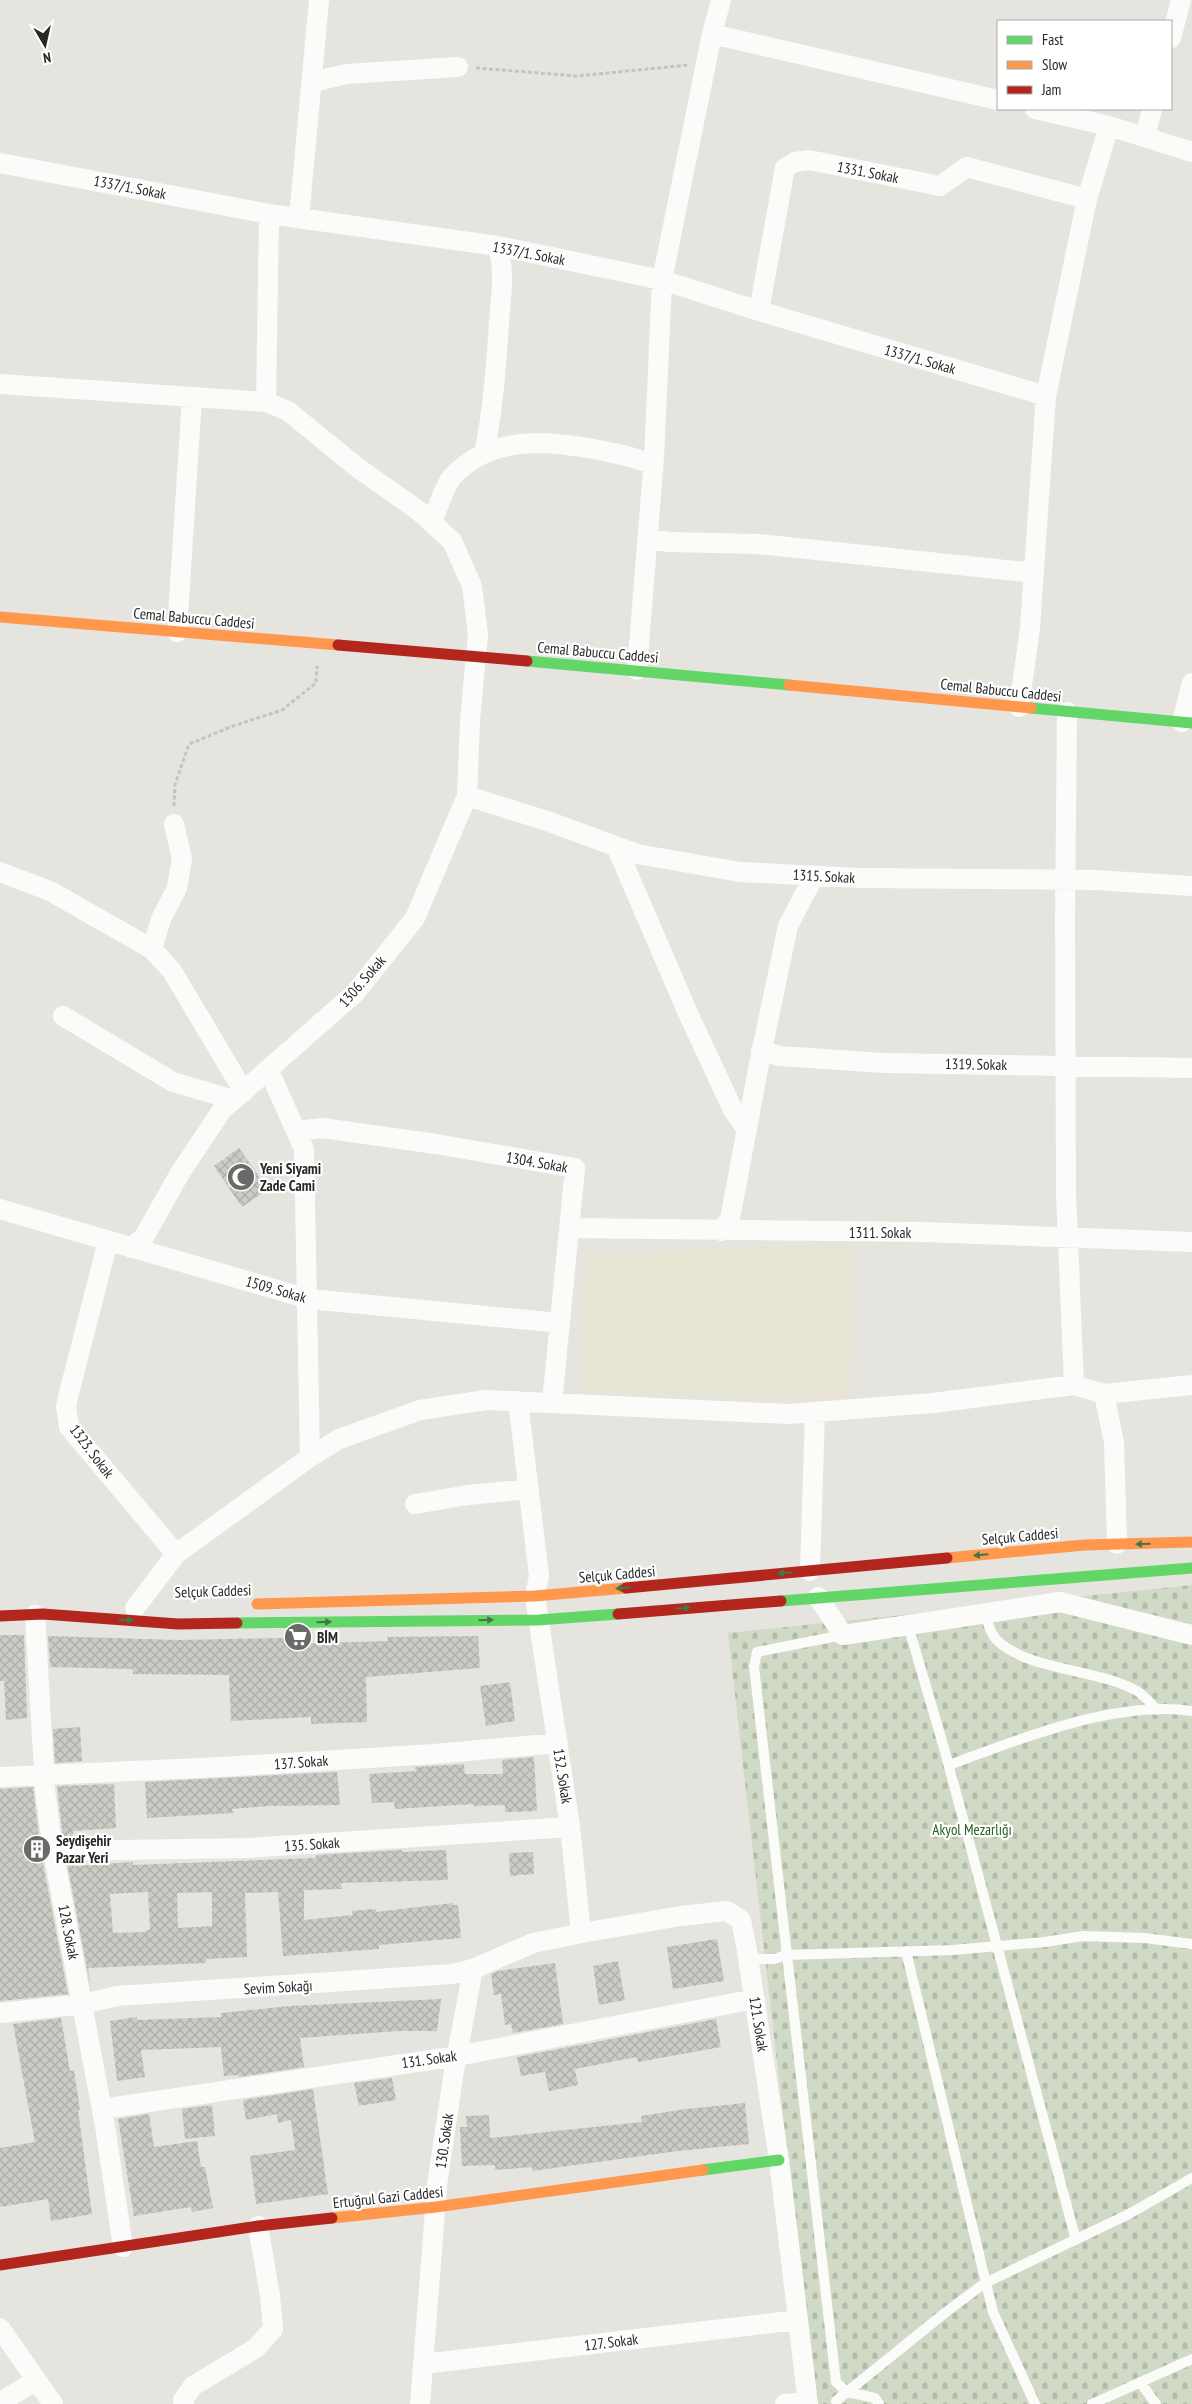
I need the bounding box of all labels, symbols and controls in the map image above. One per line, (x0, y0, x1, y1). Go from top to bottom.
north arrow (20, 20, 70, 70)
legend (997, 20, 1172, 110)
text: Fast (1042, 30, 1063, 49)
text: N (42, 48, 52, 67)
text: Slow (1042, 55, 1067, 74)
text: Jam (1041, 80, 1061, 99)
street label: 1331. Sokak (836, 157, 901, 187)
street label: 1337/1. Sokak (92, 171, 168, 203)
street label: 1337/1. Sokak (491, 237, 567, 269)
street label: 1337/1. Sokak (882, 340, 958, 378)
street label: Cemal Babuccu Caddesi (133, 603, 255, 633)
street label: Cemal Babuccu Caddesi (537, 637, 659, 667)
street label: Cemal Babuccu Caddesi (940, 674, 1062, 706)
street label: 1315. Sokak (792, 865, 856, 887)
street label: 1306. Sokak (334, 951, 390, 1011)
street label: 1319. Sokak (945, 1054, 1008, 1074)
street label: 1304. Sokak (505, 1147, 570, 1177)
place label: Yeni Siyami Zade Cami (259, 1159, 321, 1195)
mosque icon: Yeni Siyami Zade Cami (226, 1162, 256, 1192)
street label: 1311. Sokak (849, 1223, 911, 1242)
street label: 1509. Sokak (243, 1271, 309, 1307)
street label: 1323. Sokak (66, 1420, 118, 1482)
street label: Selçuk Caddesi (981, 1523, 1059, 1549)
one-way arrow (1135, 1540, 1151, 1548)
one-way arrow (973, 1551, 989, 1559)
street label: Selçuk Caddesi (578, 1561, 656, 1587)
one-way arrow (776, 1569, 792, 1577)
street label: Selçuk Caddesi (174, 1580, 252, 1602)
one-way arrow (614, 1584, 630, 1592)
one-way arrow (676, 1604, 692, 1612)
one-way arrow (479, 1616, 495, 1624)
one-way arrow (119, 1617, 135, 1625)
one-way arrow (316, 1618, 332, 1626)
supermarket icon: BİM (283, 1622, 313, 1652)
place label: BİM (317, 1628, 338, 1647)
street label: 132. Sokak (549, 1747, 577, 1805)
street label: 137. Sokak (273, 1751, 329, 1773)
park label: Akyol Mezarlığı (932, 1820, 1012, 1839)
place label: Seydişehir Pazar Yeri (56, 1831, 112, 1867)
street label: 135. Sokak (284, 1833, 341, 1855)
building icon: Seydişehir Pazar Yeri (22, 1834, 52, 1864)
street label: 128. Sokak (54, 1903, 84, 1961)
street label: Sevim Sokağı (243, 1976, 313, 1998)
street label: 121. Sokak (745, 1995, 773, 2053)
street label: 131. Sokak (400, 2046, 458, 2072)
street label: 130. Sokak (431, 2112, 457, 2170)
street label: Ertuğrul Gazi Caddesi (332, 2182, 444, 2212)
street label: 127. Sokak (583, 2329, 639, 2355)

